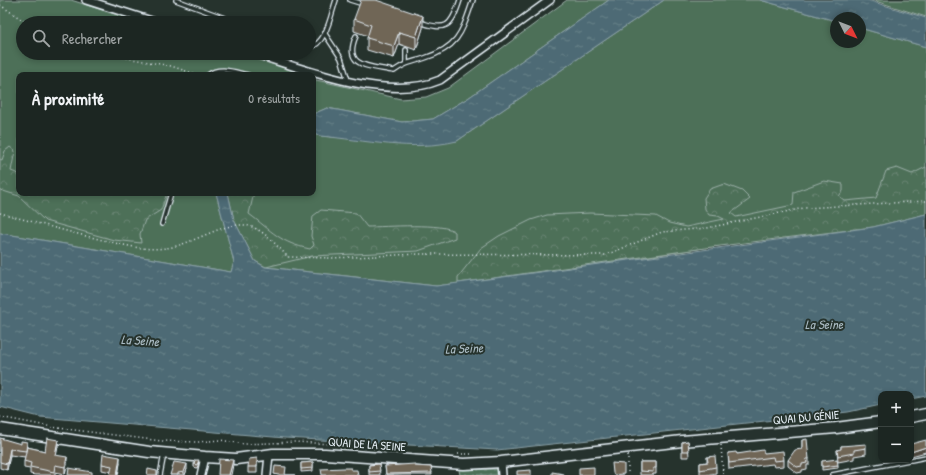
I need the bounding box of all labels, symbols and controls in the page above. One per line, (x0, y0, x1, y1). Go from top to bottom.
north arrow (830, 12, 866, 48)
search box (16, 16, 316, 60)
icon: search (30, 27, 52, 49)
text: Rechercher (62, 28, 123, 49)
text: À proximité (32, 87, 104, 110)
text: 0 résultats (248, 89, 300, 107)
water label: La Seine (805, 315, 844, 333)
water label: La Seine (120, 330, 160, 350)
water label: La Seine (445, 338, 484, 358)
map controls (878, 391, 914, 463)
button: + (878, 391, 914, 427)
street label: QUAI DU GÉNIE (772, 406, 841, 428)
button: − (878, 427, 914, 463)
street label: QUAI DE LA SEINE (327, 433, 407, 455)

